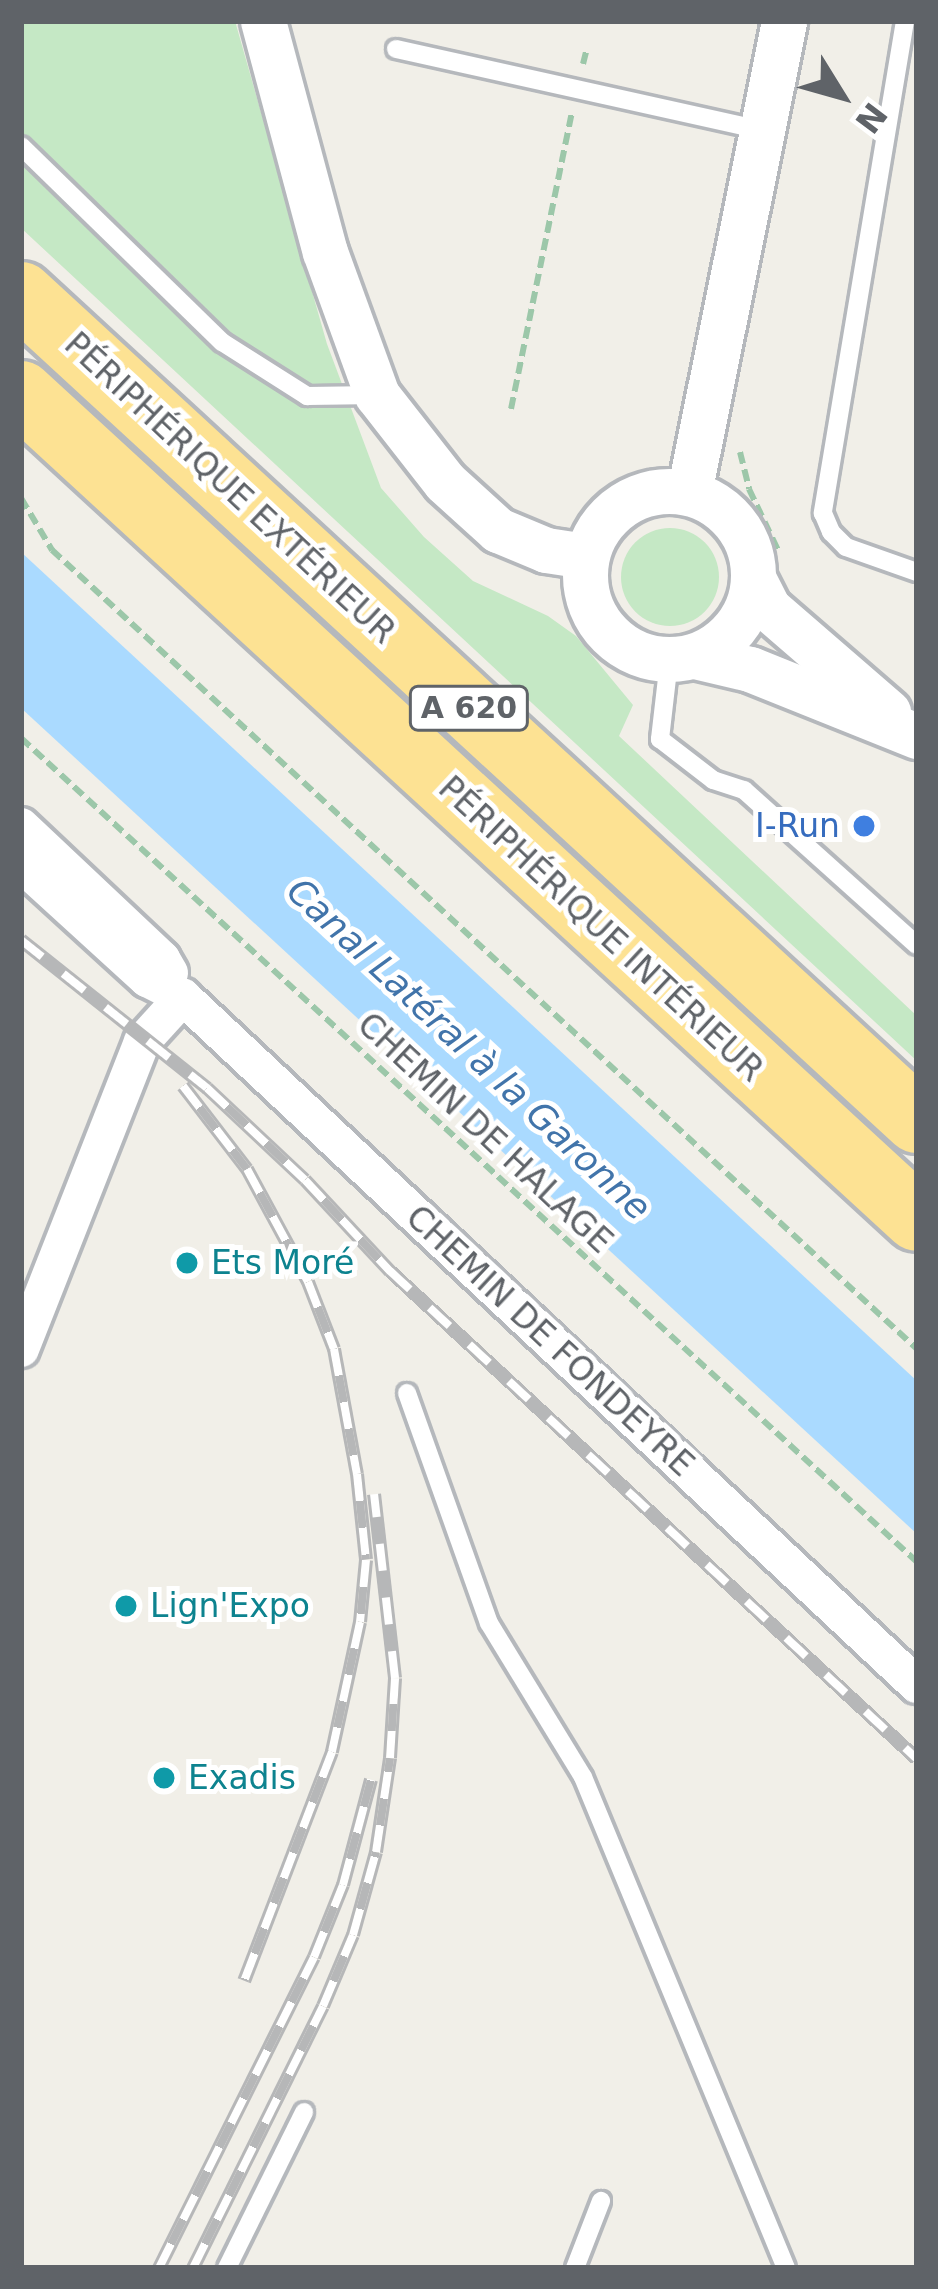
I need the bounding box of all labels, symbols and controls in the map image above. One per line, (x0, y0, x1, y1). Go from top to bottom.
north arrow (782, 36, 902, 156)
text: N (847, 95, 895, 141)
street label: PÉRIPHÉRIQUE EXTÉRIEUR (56, 324, 404, 652)
road number: A 620 (406, 684, 532, 732)
street label: PÉRIPHÉRIQUE INTÉRIEUR (431, 768, 771, 1090)
place label: I-Run (755, 806, 840, 846)
marker: I-Run (851, 813, 877, 839)
water label: Canal Latéral à la Garonne (278, 869, 660, 1229)
street label: CHEMIN DE HALAGE (349, 1005, 621, 1261)
street label: CHEMIN DE FONDEYRE (398, 1197, 702, 1485)
place label: Ets Moré (211, 1243, 354, 1283)
marker: Ets Moré (174, 1250, 200, 1276)
place label: Lign'Expo (150, 1586, 310, 1626)
marker: Lign'Expo (113, 1593, 139, 1619)
place label: Exadis (188, 1758, 296, 1798)
marker: Exadis (151, 1765, 177, 1791)

